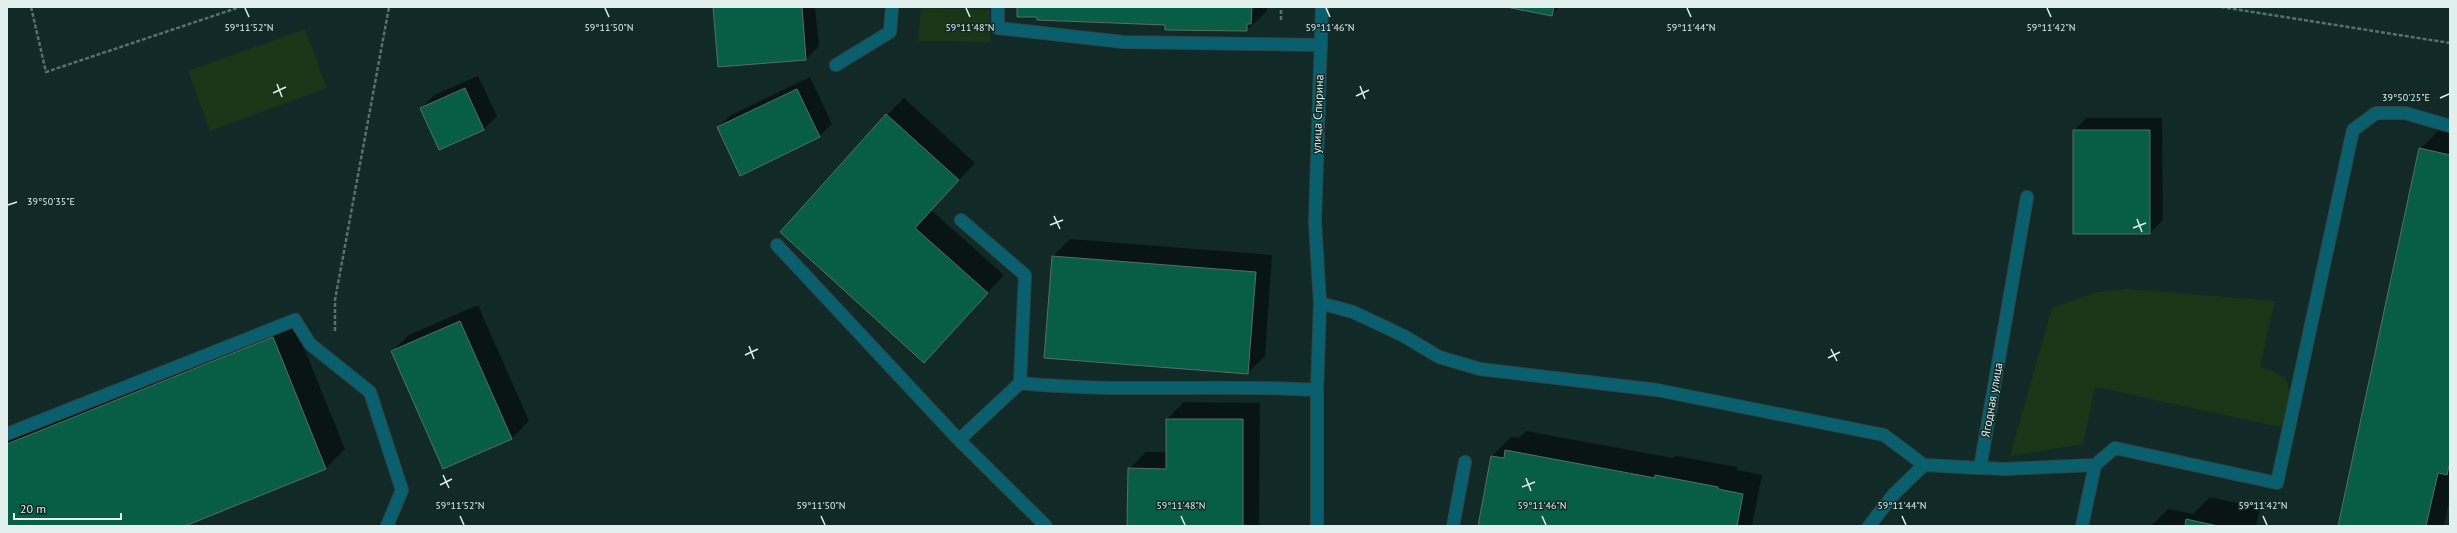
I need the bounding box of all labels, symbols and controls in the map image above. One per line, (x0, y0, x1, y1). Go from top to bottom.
text: 59°11'52"N (224, 21, 274, 34)
text: 59°11'50"N (584, 21, 634, 34)
text: 59°11'48"N (945, 21, 995, 34)
text: 59°11'46"N (1305, 21, 1355, 34)
text: 59°11'44"N (1666, 21, 1716, 34)
text: 59°11'42"N (2026, 21, 2076, 34)
street label: улица Спирина (1309, 74, 1326, 154)
text: 39°50'25"E (2382, 91, 2430, 104)
text: 39°50'35"E (27, 195, 75, 208)
street label: Ягодная улица (1978, 361, 2005, 439)
scale bar (14, 495, 121, 521)
text: 59°11'52"N (435, 499, 485, 512)
text: 59°11'50"N (796, 499, 846, 512)
text: 59°11'48"N (1156, 499, 1206, 512)
text: 59°11'46"N (1517, 499, 1567, 512)
text: 59°11'44"N (1877, 499, 1927, 512)
text: 59°11'42"N (2238, 499, 2288, 512)
text: 20 m (20, 501, 46, 516)

